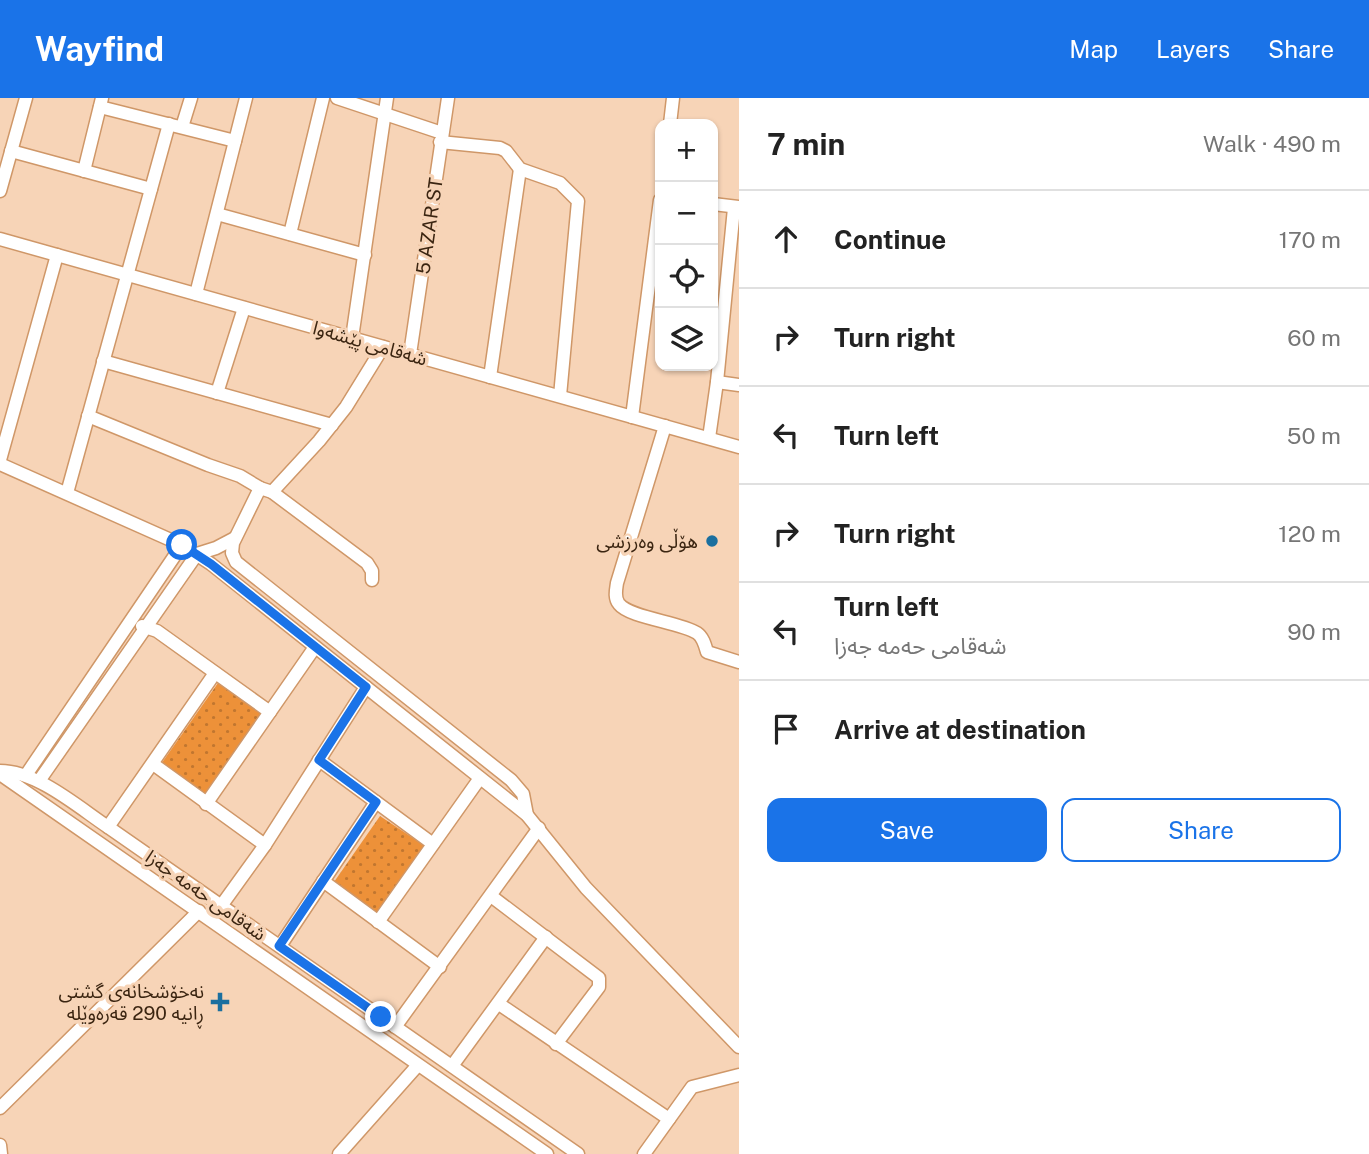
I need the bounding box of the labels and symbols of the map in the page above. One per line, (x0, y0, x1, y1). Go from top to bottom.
street label: 5 AZAR ST (411, 176, 447, 276)
street label: شەقامی پێشەوا (310, 316, 430, 372)
place label: هۆڵی وەرزشی (596, 528, 698, 553)
route start (166, 529, 197, 560)
marker: هۆڵی وەرزشی (704, 533, 720, 549)
street label: شەقامی حەمە جەزا (141, 845, 271, 946)
place label: نەخۆشخانەی گشتی ڕانیە 290 قەرەوێلە (59, 980, 204, 1029)
marker: نەخۆشخانەی گشتی ڕانیە 290 قەرەوێلە (210, 992, 230, 1012)
route end (365, 1001, 396, 1032)

